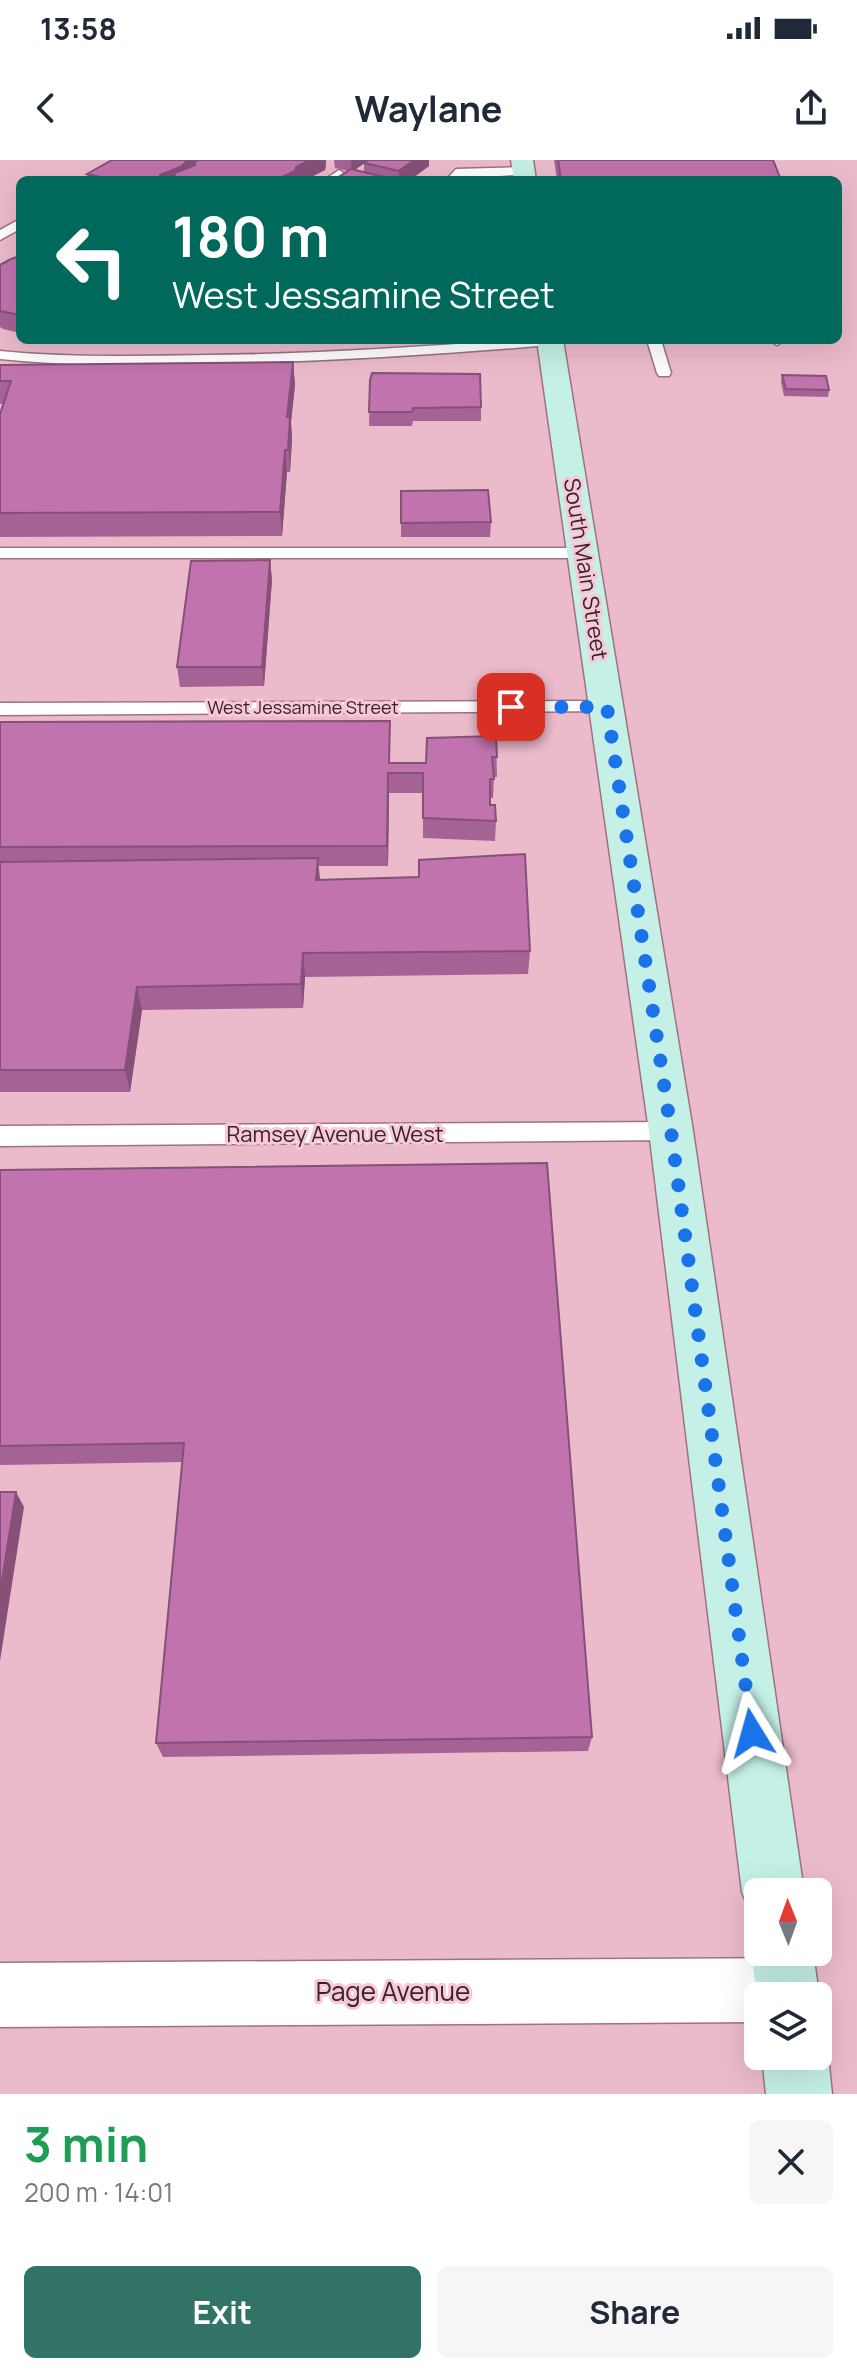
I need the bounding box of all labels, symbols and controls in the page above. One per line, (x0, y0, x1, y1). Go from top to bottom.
text: 13:58 (40, 8, 117, 49)
text: Waylane (354, 84, 503, 133)
icon: back (24, 86, 68, 130)
icon: share (789, 86, 833, 130)
text: 180 m (172, 197, 329, 274)
icon: left (40, 208, 144, 312)
text: West Jessamine Street (172, 270, 555, 319)
street label: South Main Street (557, 476, 615, 662)
pin (477, 673, 545, 741)
icon: arrive (489, 685, 533, 729)
street label: West Jessamine Street (207, 695, 399, 719)
street label: Ramsey Avenue West (226, 1119, 444, 1149)
position arrow (710, 1691, 794, 1775)
north arrow (744, 1878, 832, 1966)
map controls (744, 1878, 832, 2070)
street label: Page Avenue (316, 1973, 470, 2009)
button: layers (744, 1982, 832, 2070)
text: 3 min (24, 2111, 148, 2176)
button: close (749, 2120, 833, 2204)
text: 200 m · 14:01 (24, 2174, 173, 2210)
button: Exit (24, 2266, 421, 2358)
button: Share (437, 2266, 833, 2358)

